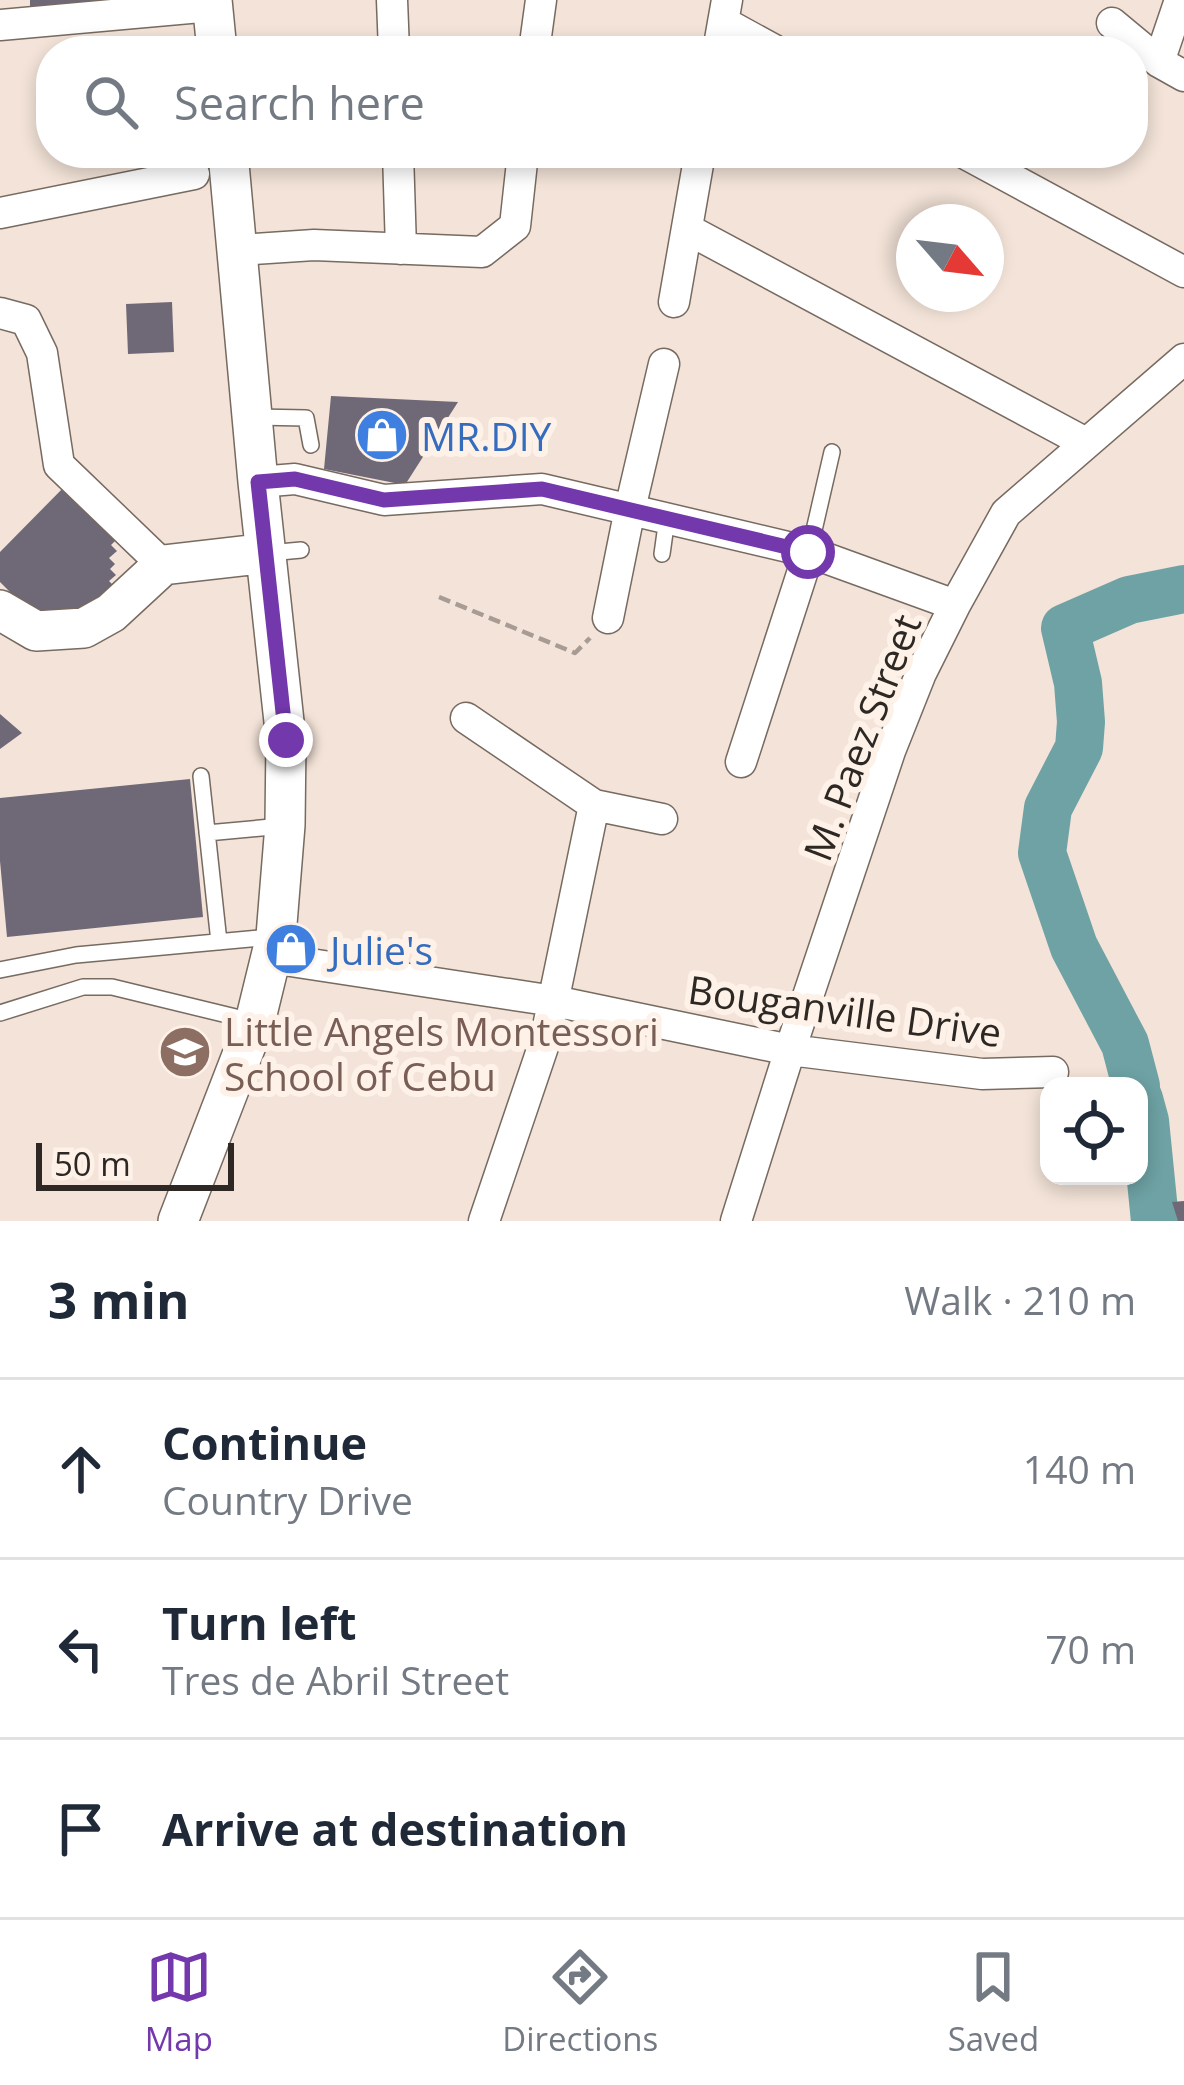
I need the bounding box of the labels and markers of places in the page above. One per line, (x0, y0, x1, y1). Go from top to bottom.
shop icon: MR.DIY (354, 407, 410, 463)
place label: MR.DIY (421, 409, 552, 462)
shop icon: Julie's (263, 921, 319, 977)
place label: Julie's (326, 923, 433, 976)
place label: Little Angels Montessori School of Cebu (224, 1004, 659, 1102)
school or university icon: Little Angels Montessori School of Cebu (157, 1024, 213, 1080)

